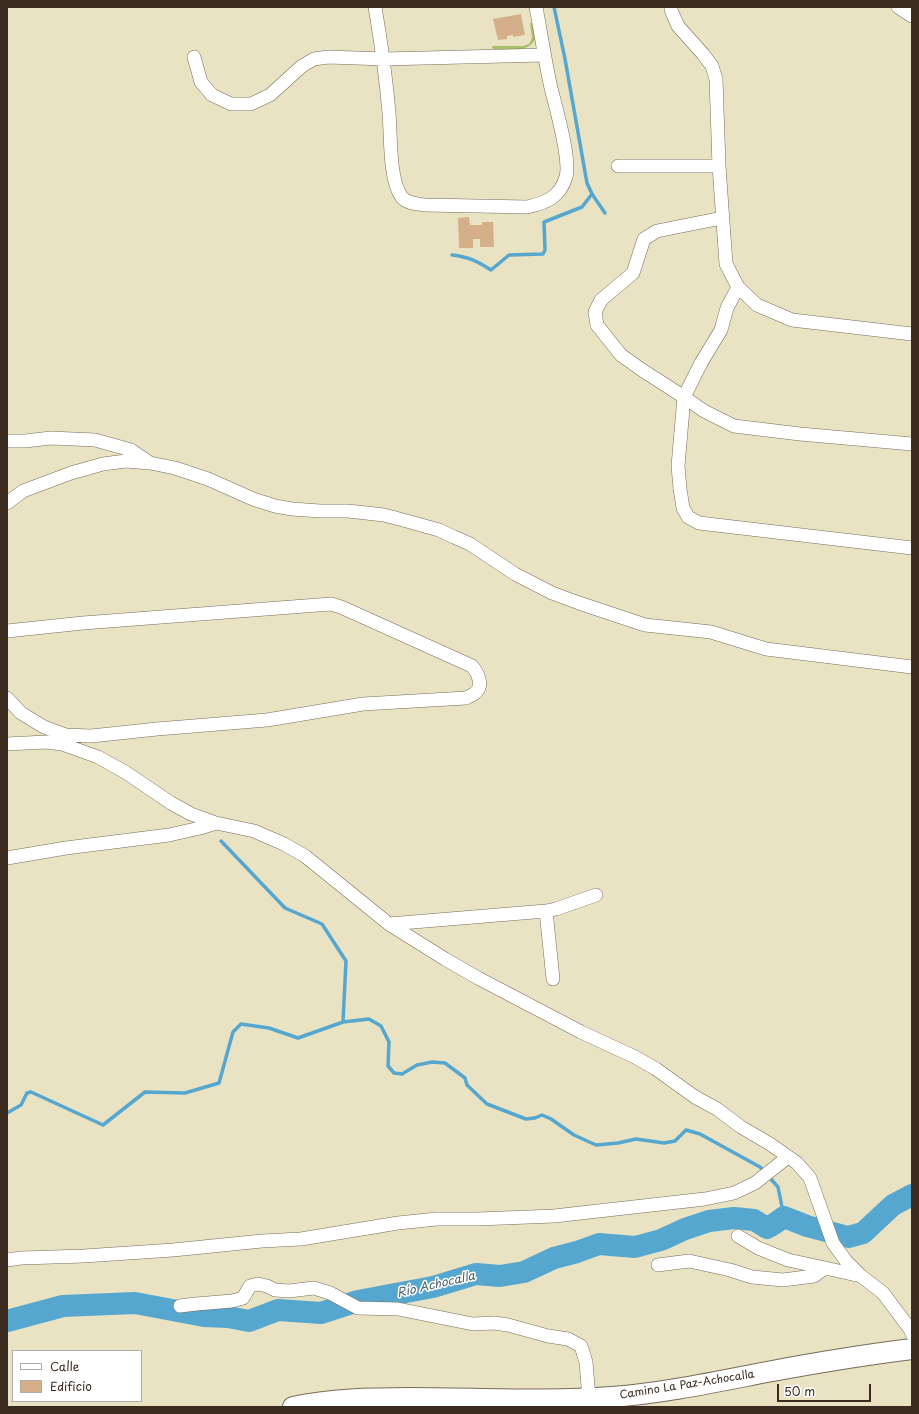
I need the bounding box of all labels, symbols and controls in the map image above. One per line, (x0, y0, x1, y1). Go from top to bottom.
water label: Río Achocalla (396, 1269, 476, 1301)
legend (12, 1350, 142, 1402)
text: Calle (50, 1357, 79, 1375)
street label: Camino La Paz-Achocalla (619, 1368, 755, 1402)
scale bar (779, 1376, 873, 1402)
text: Edificio (50, 1377, 92, 1395)
text: 50 m (784, 1382, 815, 1400)

